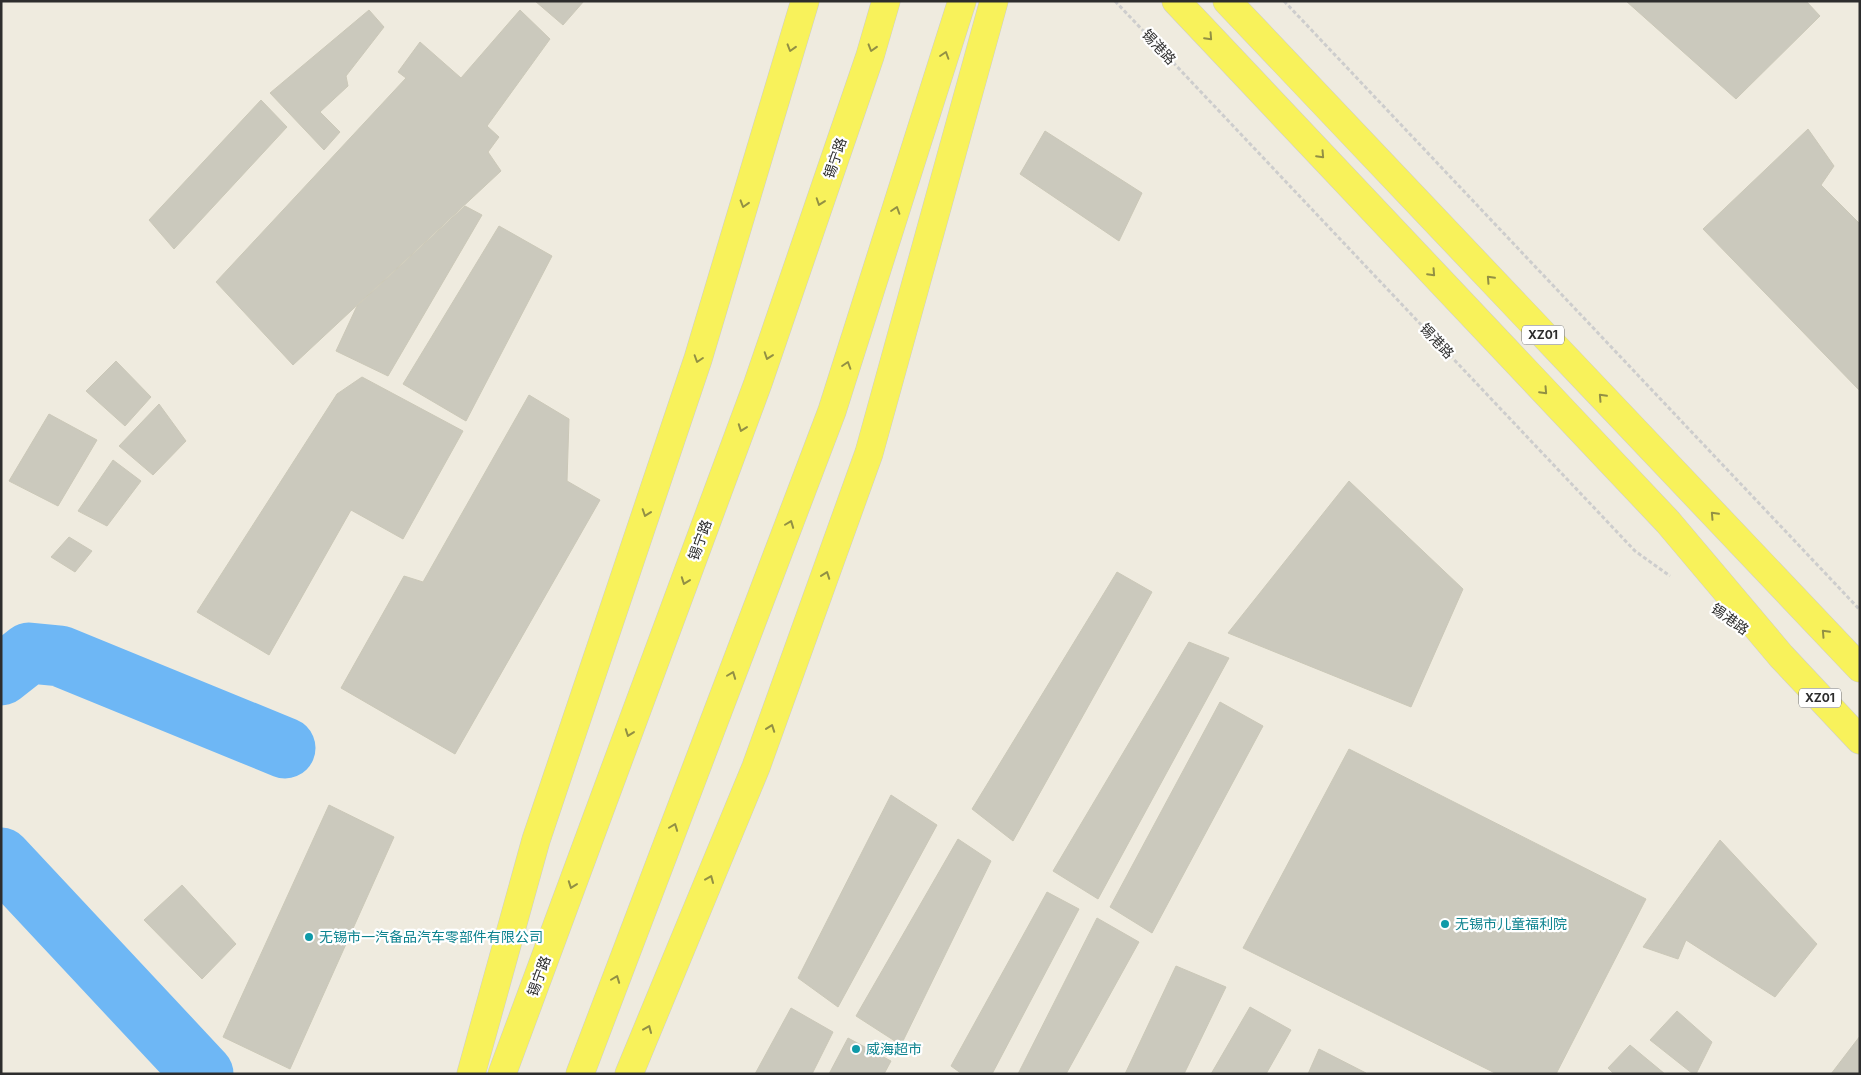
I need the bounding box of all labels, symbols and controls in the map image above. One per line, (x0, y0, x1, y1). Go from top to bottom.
street label: 锡港路 (1139, 26, 1180, 68)
one-way arrow (1203, 31, 1212, 40)
one-way arrow (786, 43, 796, 52)
one-way arrow (868, 43, 878, 52)
one-way arrow (940, 51, 950, 60)
street label: 锡宁路 (820, 135, 849, 180)
one-way arrow (1315, 149, 1324, 158)
one-way arrow (816, 197, 826, 206)
one-way arrow (740, 199, 750, 207)
one-way arrow (890, 206, 900, 215)
one-way arrow (1426, 267, 1435, 276)
one-way arrow (1487, 276, 1496, 285)
street label: 锡港路 (1417, 320, 1458, 362)
road number: XZ01 (1522, 326, 1564, 344)
one-way arrow (763, 351, 773, 359)
one-way arrow (693, 355, 703, 363)
one-way arrow (841, 361, 851, 370)
one-way arrow (1538, 385, 1547, 394)
one-way arrow (1599, 394, 1608, 403)
one-way arrow (737, 423, 748, 432)
one-way arrow (642, 509, 652, 517)
one-way arrow (1711, 512, 1720, 521)
street label: 锡宁路 (684, 517, 715, 562)
one-way arrow (784, 520, 794, 528)
one-way arrow (820, 571, 830, 580)
one-way arrow (681, 576, 691, 584)
street label: 锡港路 (1708, 599, 1752, 638)
one-way arrow (1822, 630, 1831, 639)
one-way arrow (726, 672, 736, 680)
road number: XZ01 (1799, 688, 1841, 708)
one-way arrow (765, 724, 775, 733)
one-way arrow (625, 728, 635, 737)
one-way arrow (668, 823, 678, 832)
one-way arrow (704, 875, 715, 884)
one-way arrow (568, 881, 578, 889)
place label: 无锡市儿童福利院 (1455, 915, 1567, 932)
marker: 无锡市儿童福利院 (1439, 918, 1451, 930)
place label: 无锡市一汽备品汽车零部件有限公司 (319, 928, 543, 945)
marker: 无锡市一汽备品汽车零部件有限公司 (303, 931, 315, 943)
street label: 锡宁路 (523, 953, 554, 998)
one-way arrow (610, 975, 620, 984)
one-way arrow (642, 1025, 652, 1034)
place label: 威海超市 (866, 1040, 922, 1057)
marker: 威海超市 (850, 1043, 862, 1055)

